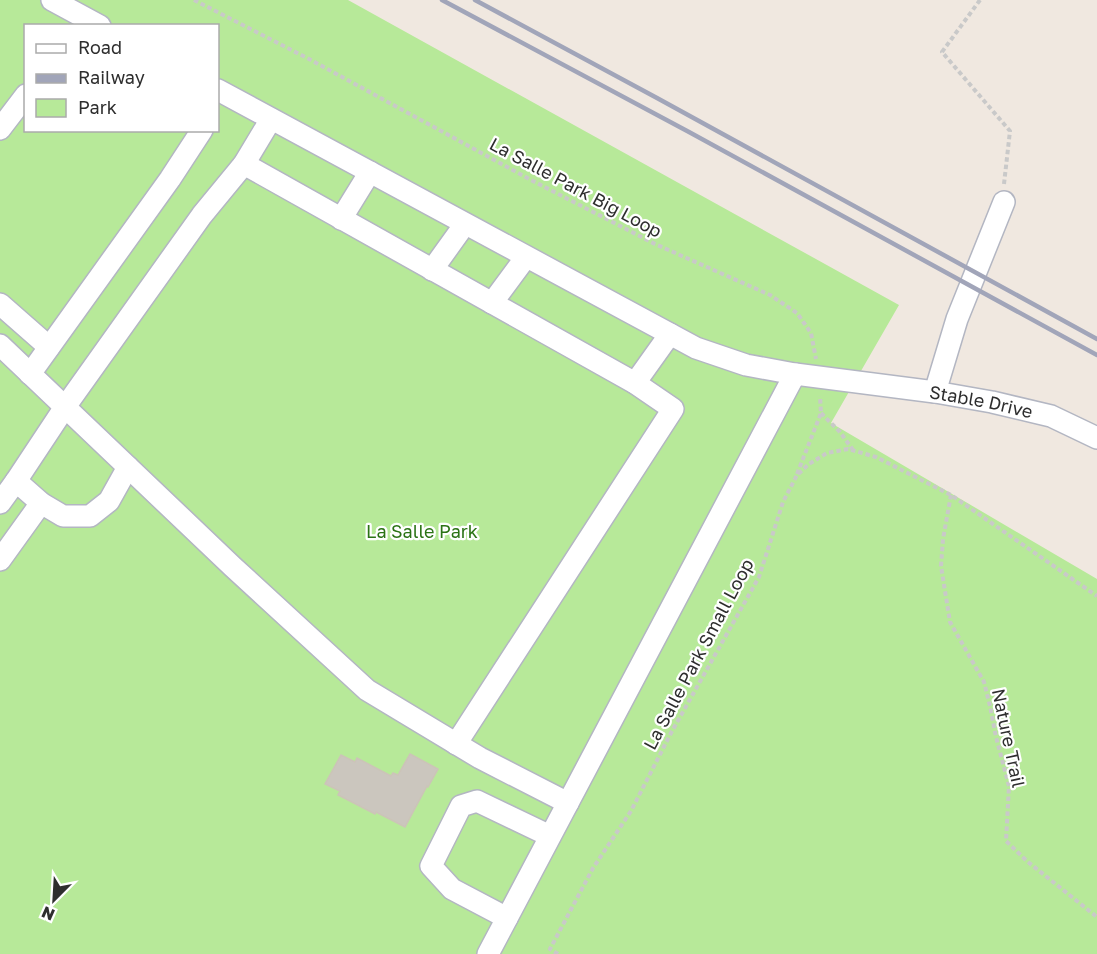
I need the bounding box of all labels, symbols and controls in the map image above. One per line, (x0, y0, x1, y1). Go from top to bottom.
legend (24, 24, 219, 132)
text: Road (78, 36, 122, 58)
text: Railway (78, 66, 145, 88)
text: Park (78, 96, 117, 118)
street label: La Salle Park Big Loop (486, 132, 666, 242)
street label: Stable Drive (928, 380, 1035, 422)
park label: La Salle Park (366, 520, 478, 542)
street label: La Salle Park Small Loop (638, 555, 758, 753)
street label: Nature Trail (988, 686, 1030, 790)
north arrow (24, 870, 84, 930)
text: N (38, 902, 58, 925)

